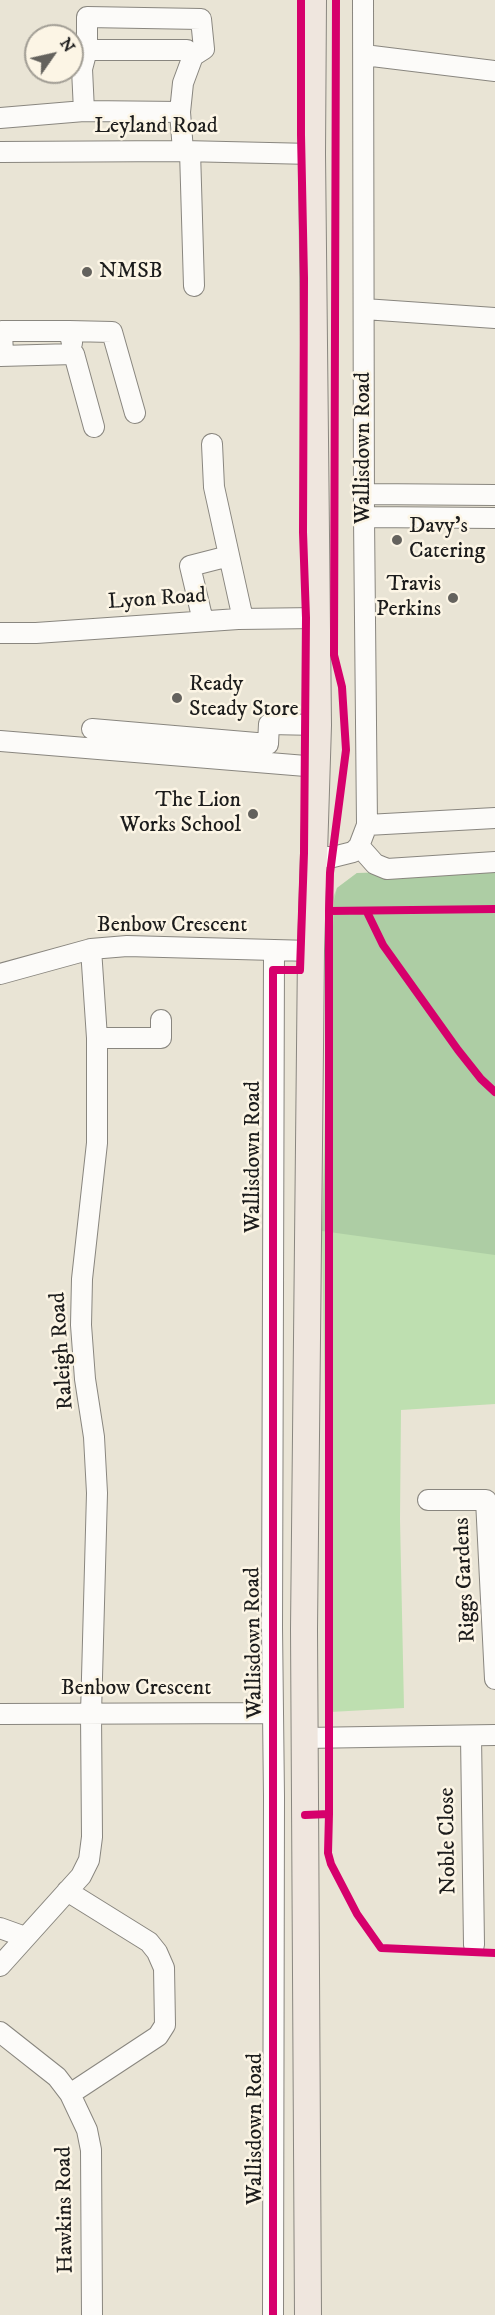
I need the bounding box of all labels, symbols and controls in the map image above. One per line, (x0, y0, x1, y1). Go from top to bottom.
north arrow (24, 24, 84, 84)
text: N (55, 34, 79, 56)
street label: Leyland Road (94, 114, 218, 140)
place label: NMSB (99, 259, 163, 285)
marker: NMSB (80, 265, 94, 279)
street label: Wallisdown Road (351, 372, 377, 524)
place label: Davy's Catering (409, 514, 485, 566)
marker: Davy's Catering (390, 533, 404, 547)
place label: Travis Perkins (376, 572, 441, 624)
street label: Lyon Road (107, 583, 207, 617)
marker: Travis Perkins (446, 591, 460, 605)
place label: Ready Steady Store (189, 672, 299, 724)
marker: Ready Steady Store (170, 691, 184, 705)
place label: The Lion Works School (120, 788, 241, 840)
marker: The Lion Works School (246, 807, 260, 821)
street label: Benbow Crescent (97, 913, 247, 939)
street label: Wallisdown Road (241, 1081, 267, 1233)
street label: Raleigh Road (46, 1291, 80, 1411)
street label: Riggs Gardens (450, 1517, 482, 1643)
street label: Wallisdown Road (240, 1567, 270, 1719)
street label: Benbow Crescent (61, 1676, 211, 1702)
street label: Noble Close (435, 1787, 463, 1895)
street label: Wallisdown Road (243, 2053, 269, 2205)
street label: Hawkins Road (52, 2146, 80, 2274)

